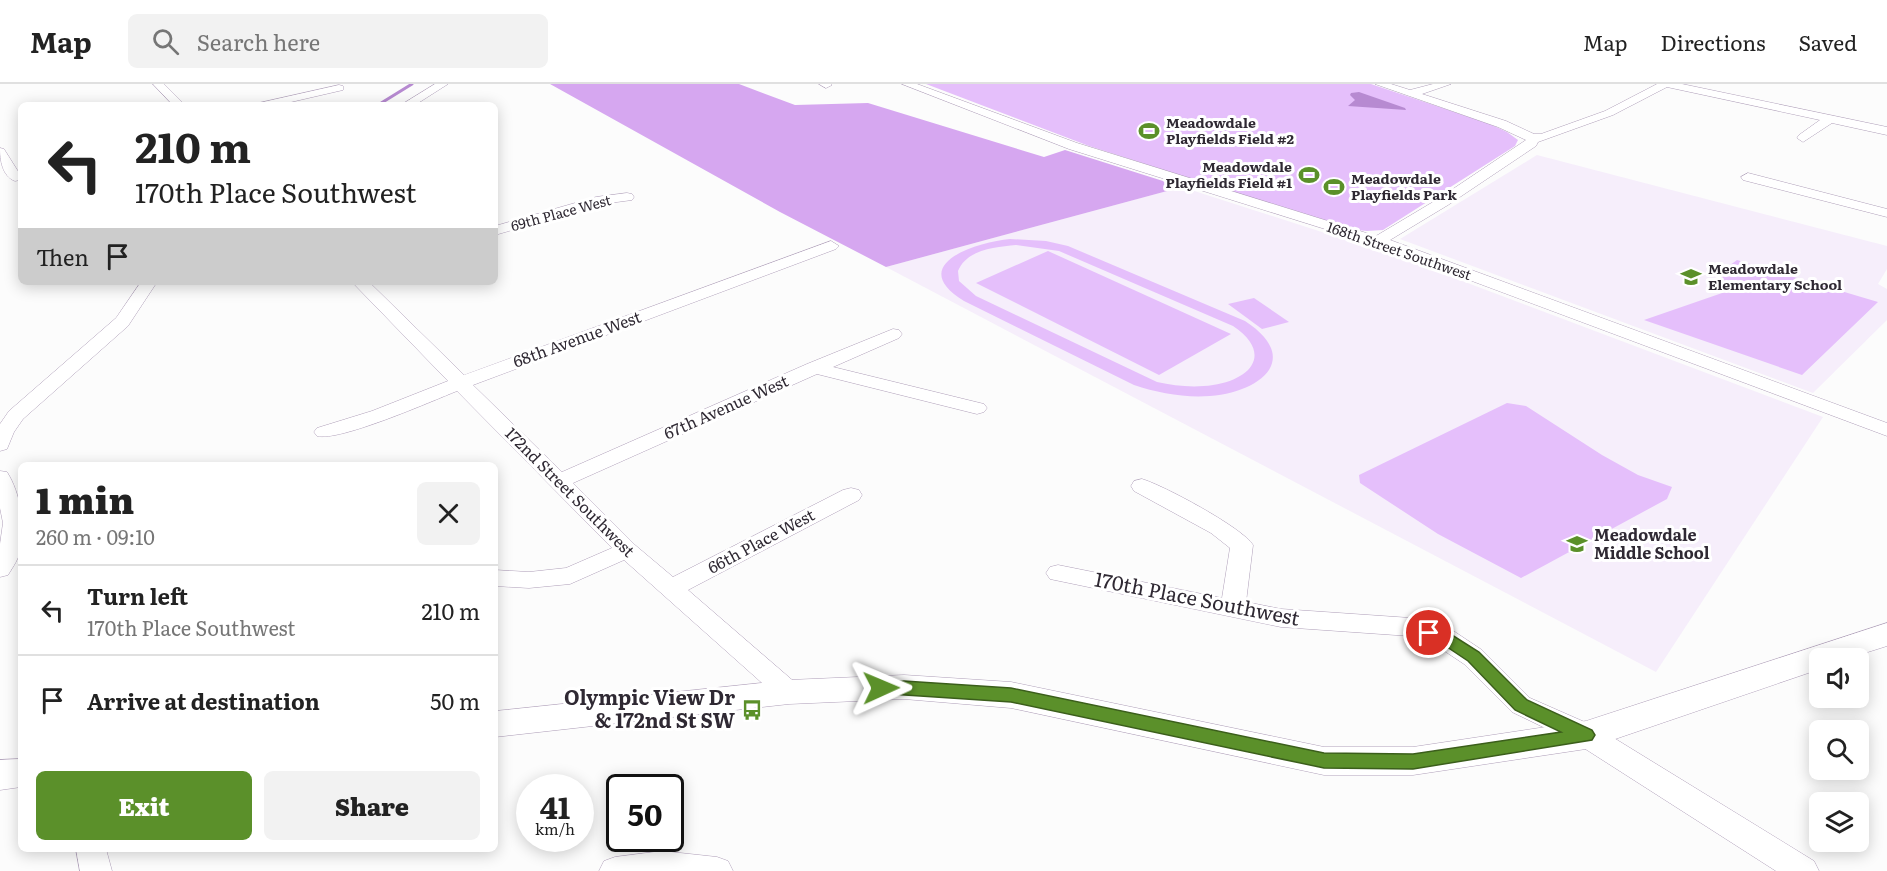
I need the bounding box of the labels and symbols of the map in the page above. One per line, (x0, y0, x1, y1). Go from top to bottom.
place label: Meadowdale Playfields Field #2 (1166, 112, 1295, 148)
sports icon: Meadowdale Playfields Field #2 (1137, 119, 1161, 143)
place label: Meadowdale Playfields Field #1 (1166, 156, 1292, 192)
sports icon: Meadowdale Playfields Field #1 (1297, 163, 1321, 187)
place label: Meadowdale Playfields Park (1351, 168, 1457, 204)
sports icon: Meadowdale Playfields Park (1322, 175, 1346, 199)
street label: 69th Place West (508, 189, 613, 235)
street label: 168th Street Southwest (1324, 216, 1475, 284)
place label: Meadowdale Elementary School (1708, 258, 1842, 294)
school or university icon: Meadowdale Elementary School (1679, 265, 1703, 289)
street label: 68th Avenue West (509, 304, 645, 372)
street label: 67th Avenue West (660, 368, 792, 444)
street label: 172nd Street Southwest (500, 421, 641, 562)
street label: 66th Place West (703, 502, 819, 578)
place label: Meadowdale Middle School (1594, 522, 1710, 564)
school or university icon: Meadowdale Middle School (1565, 532, 1589, 556)
street label: 170th Place Southwest (1092, 562, 1303, 632)
pin (1403, 607, 1454, 658)
position arrow (849, 656, 913, 720)
place label: Olympic View Dr & 172nd St SW (564, 681, 735, 734)
bus stop icon: Olympic View Dr & 172nd St SW (740, 698, 764, 722)
speed limit sign: 50 (606, 774, 684, 852)

